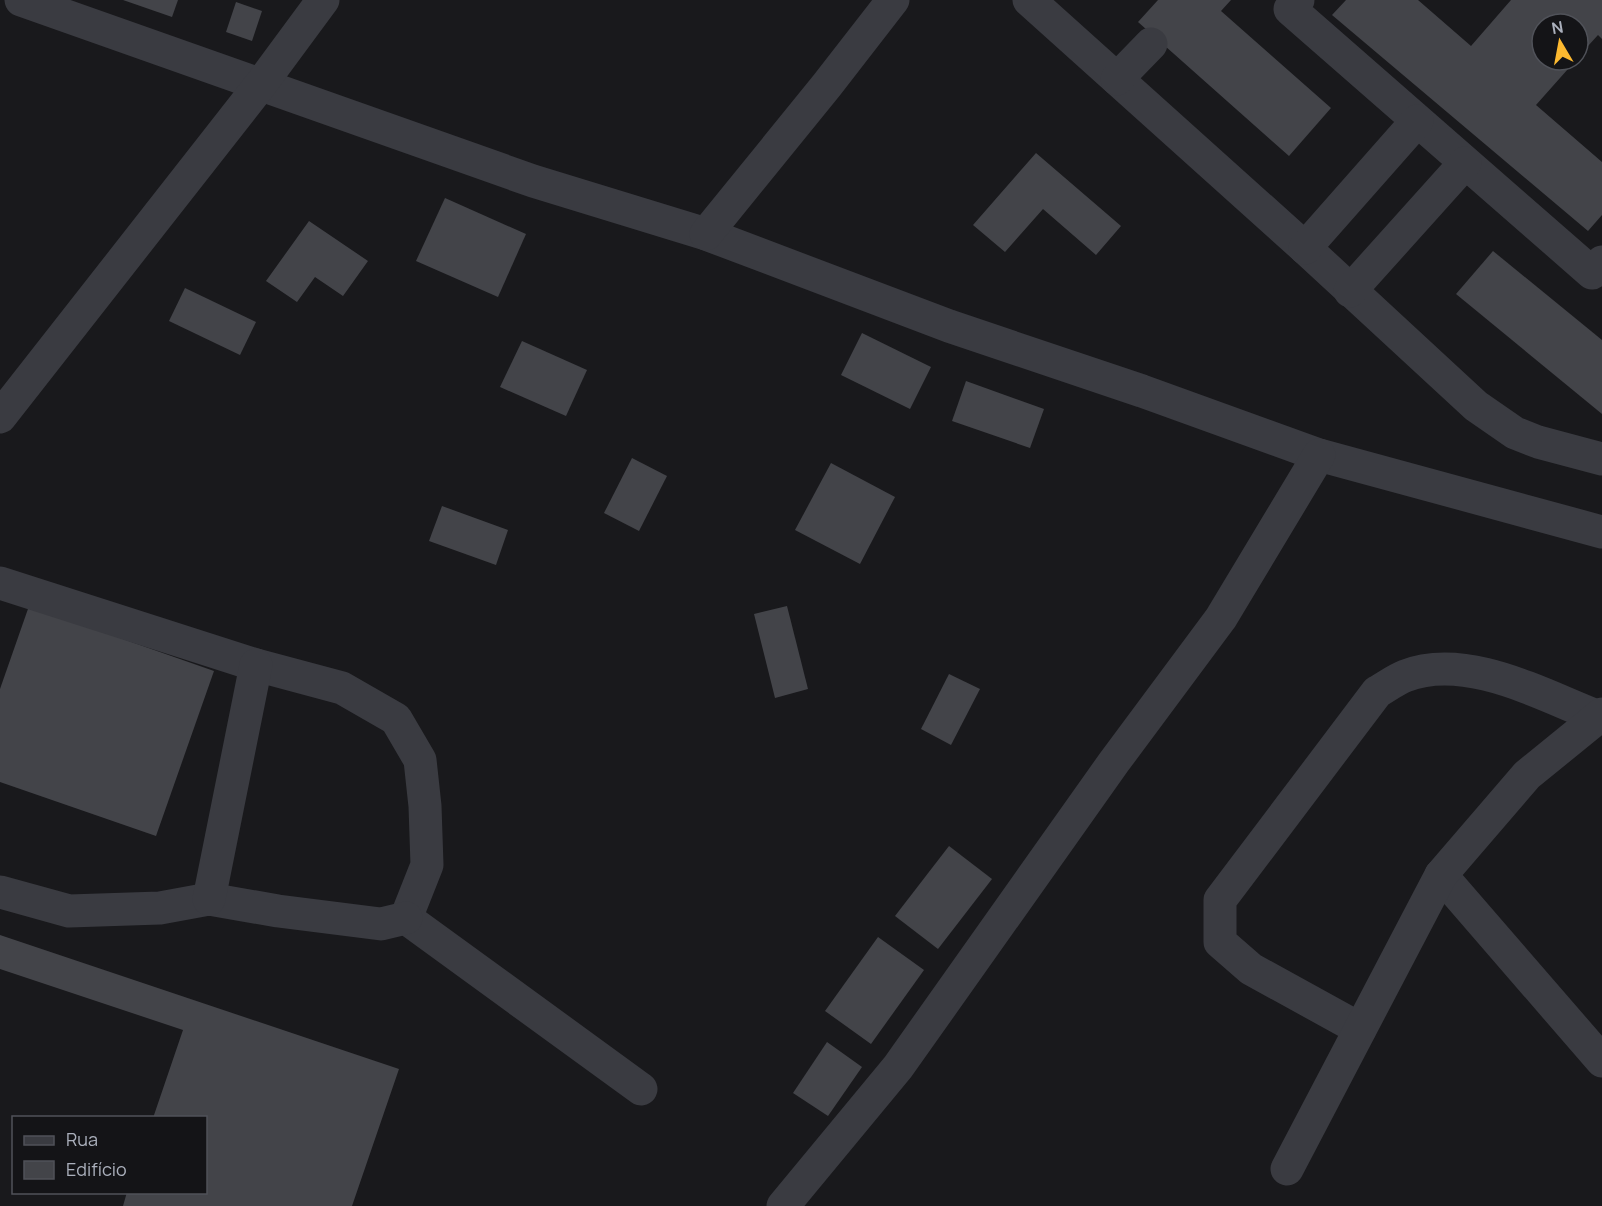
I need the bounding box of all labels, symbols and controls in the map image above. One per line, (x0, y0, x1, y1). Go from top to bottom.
north arrow (1530, 12, 1590, 72)
text: N (1550, 15, 1565, 39)
legend (12, 1116, 207, 1194)
text: Rua (66, 1127, 98, 1151)
text: Edifício (66, 1157, 127, 1181)

